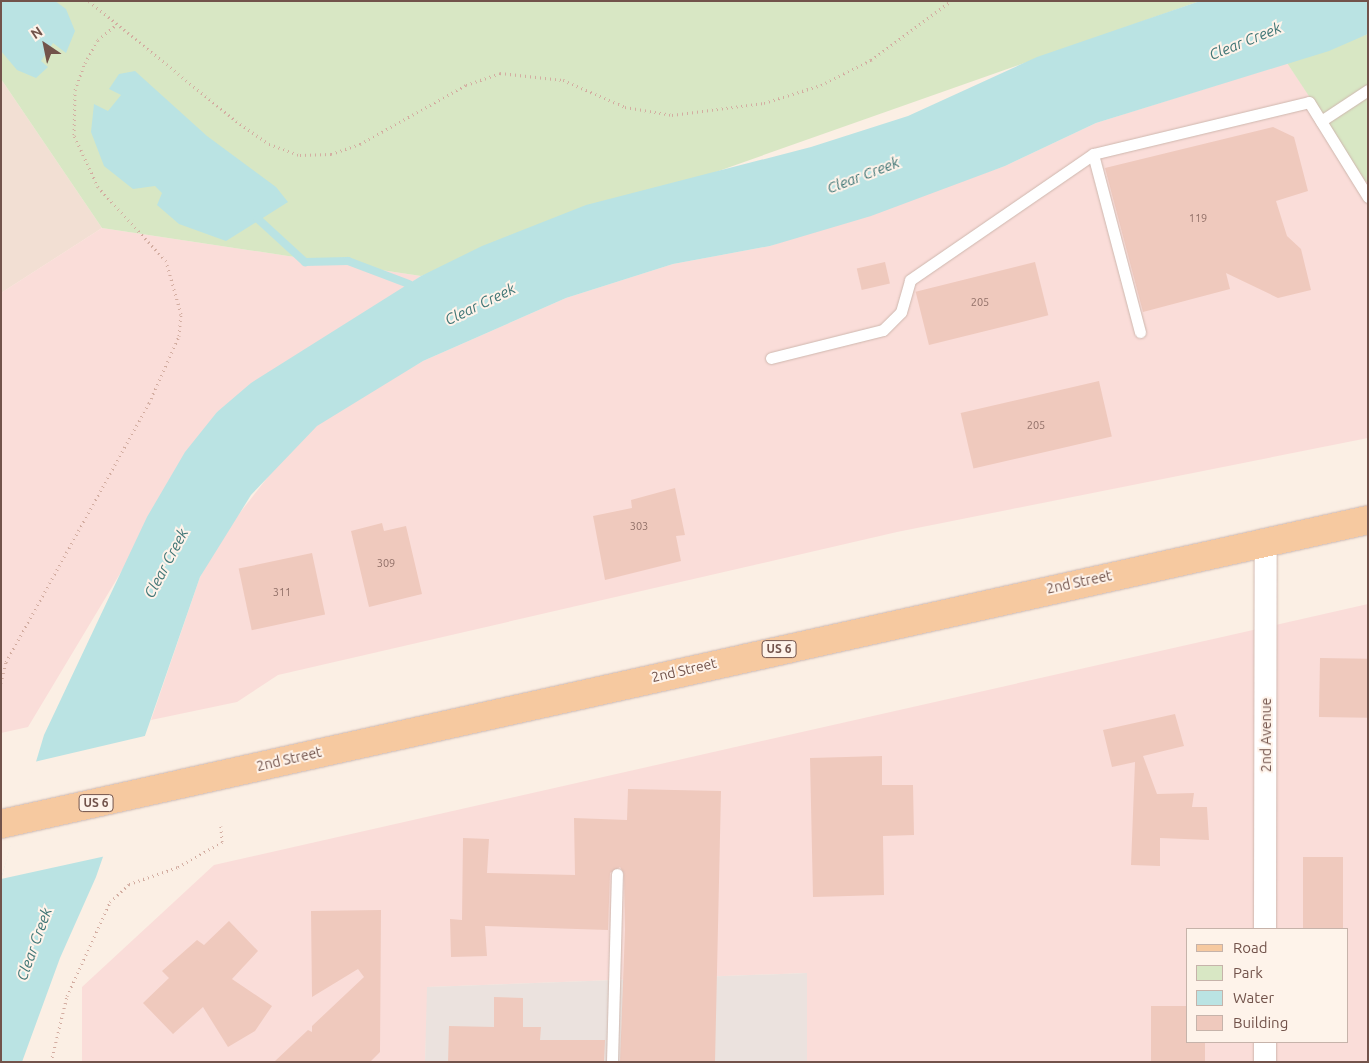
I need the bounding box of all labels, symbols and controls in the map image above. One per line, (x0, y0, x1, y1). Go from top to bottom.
water label: Clear Creek (1206, 18, 1284, 64)
north arrow (20, 20, 70, 70)
text: N (28, 23, 45, 42)
water label: Clear Creek (824, 153, 902, 197)
house number: 119 (1189, 211, 1207, 225)
water label: Clear Creek (442, 279, 518, 329)
house number: 205 (971, 295, 989, 309)
house number: 205 (1027, 418, 1045, 432)
house number: 303 (630, 519, 648, 533)
water label: Clear Creek (140, 525, 192, 601)
house number: 309 (377, 556, 395, 570)
street label: 2nd Street (1045, 567, 1113, 597)
house number: 311 (273, 585, 291, 599)
road number: US 6 (762, 640, 796, 659)
street label: 2nd Street (650, 654, 718, 686)
street label: 2nd Avenue (1258, 698, 1274, 772)
street label: 2nd Street (255, 743, 323, 775)
road number: US 6 (78, 794, 114, 812)
water label: Clear Creek (13, 905, 55, 983)
legend (1186, 928, 1349, 1043)
text: Road (1233, 939, 1268, 956)
text: Park (1233, 964, 1263, 981)
text: Water (1233, 989, 1274, 1006)
text: Building (1233, 1014, 1288, 1031)

